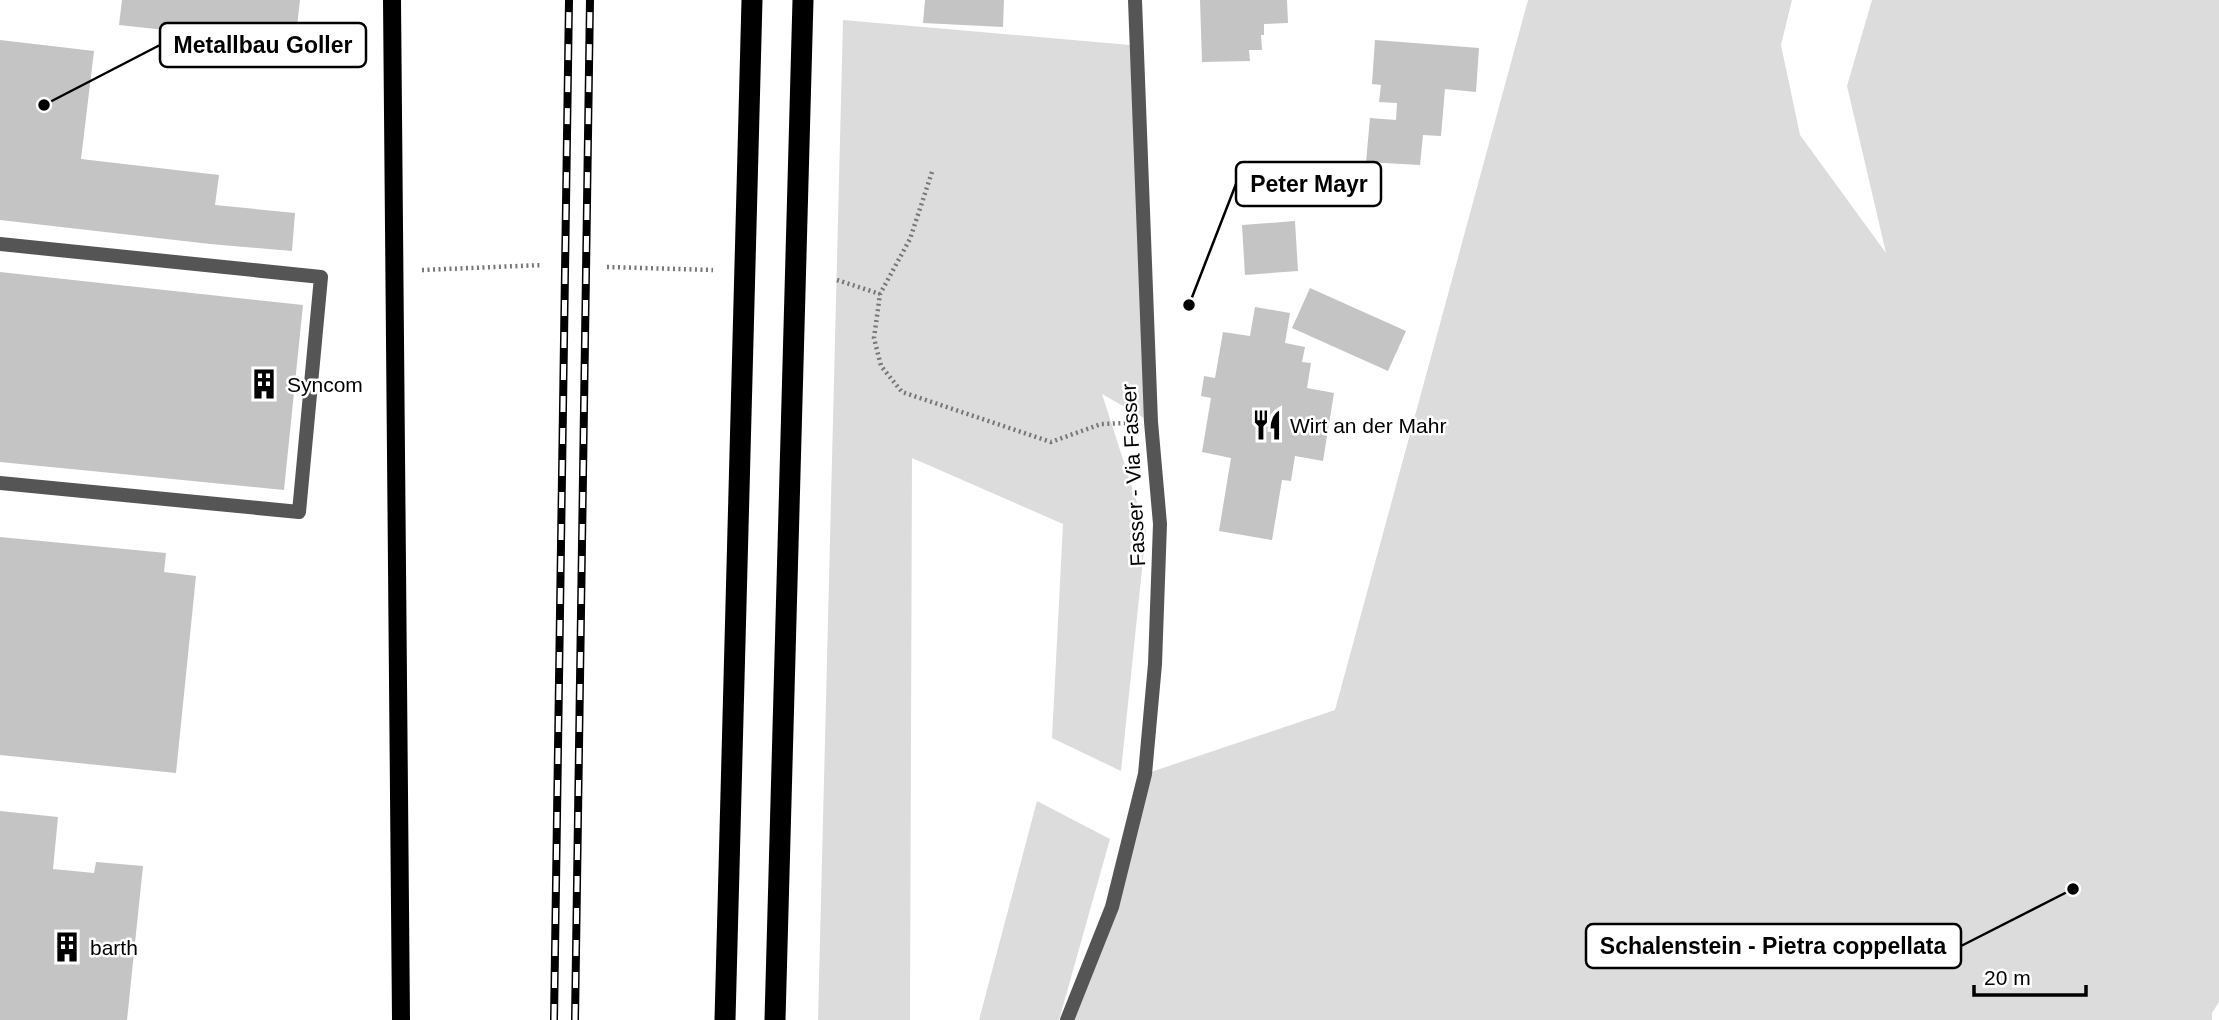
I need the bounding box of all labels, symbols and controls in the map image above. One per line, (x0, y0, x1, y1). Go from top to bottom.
callout: Metallbau Goller (160, 23, 366, 67)
text: Metallbau Goller (174, 32, 353, 58)
callout: Peter Mayr (1236, 162, 1381, 206)
text: Peter Mayr (1250, 171, 1368, 197)
building icon: Syncom (247, 367, 281, 401)
place label: Syncom (287, 373, 363, 396)
street label: Fasser - Via Fasser (1117, 383, 1149, 567)
restaurant icon: Wirt an der Mahr (1250, 408, 1284, 442)
place label: Wirt an der Mahr (1290, 414, 1446, 437)
callout: Schalenstein - Pietra coppellata (1586, 924, 1961, 968)
building icon: barth (50, 930, 84, 964)
text: Schalenstein - Pietra coppellata (1600, 933, 1946, 959)
place label: barth (90, 936, 138, 959)
scale bar (1974, 954, 2086, 998)
text: 20 m (1984, 966, 2031, 989)

